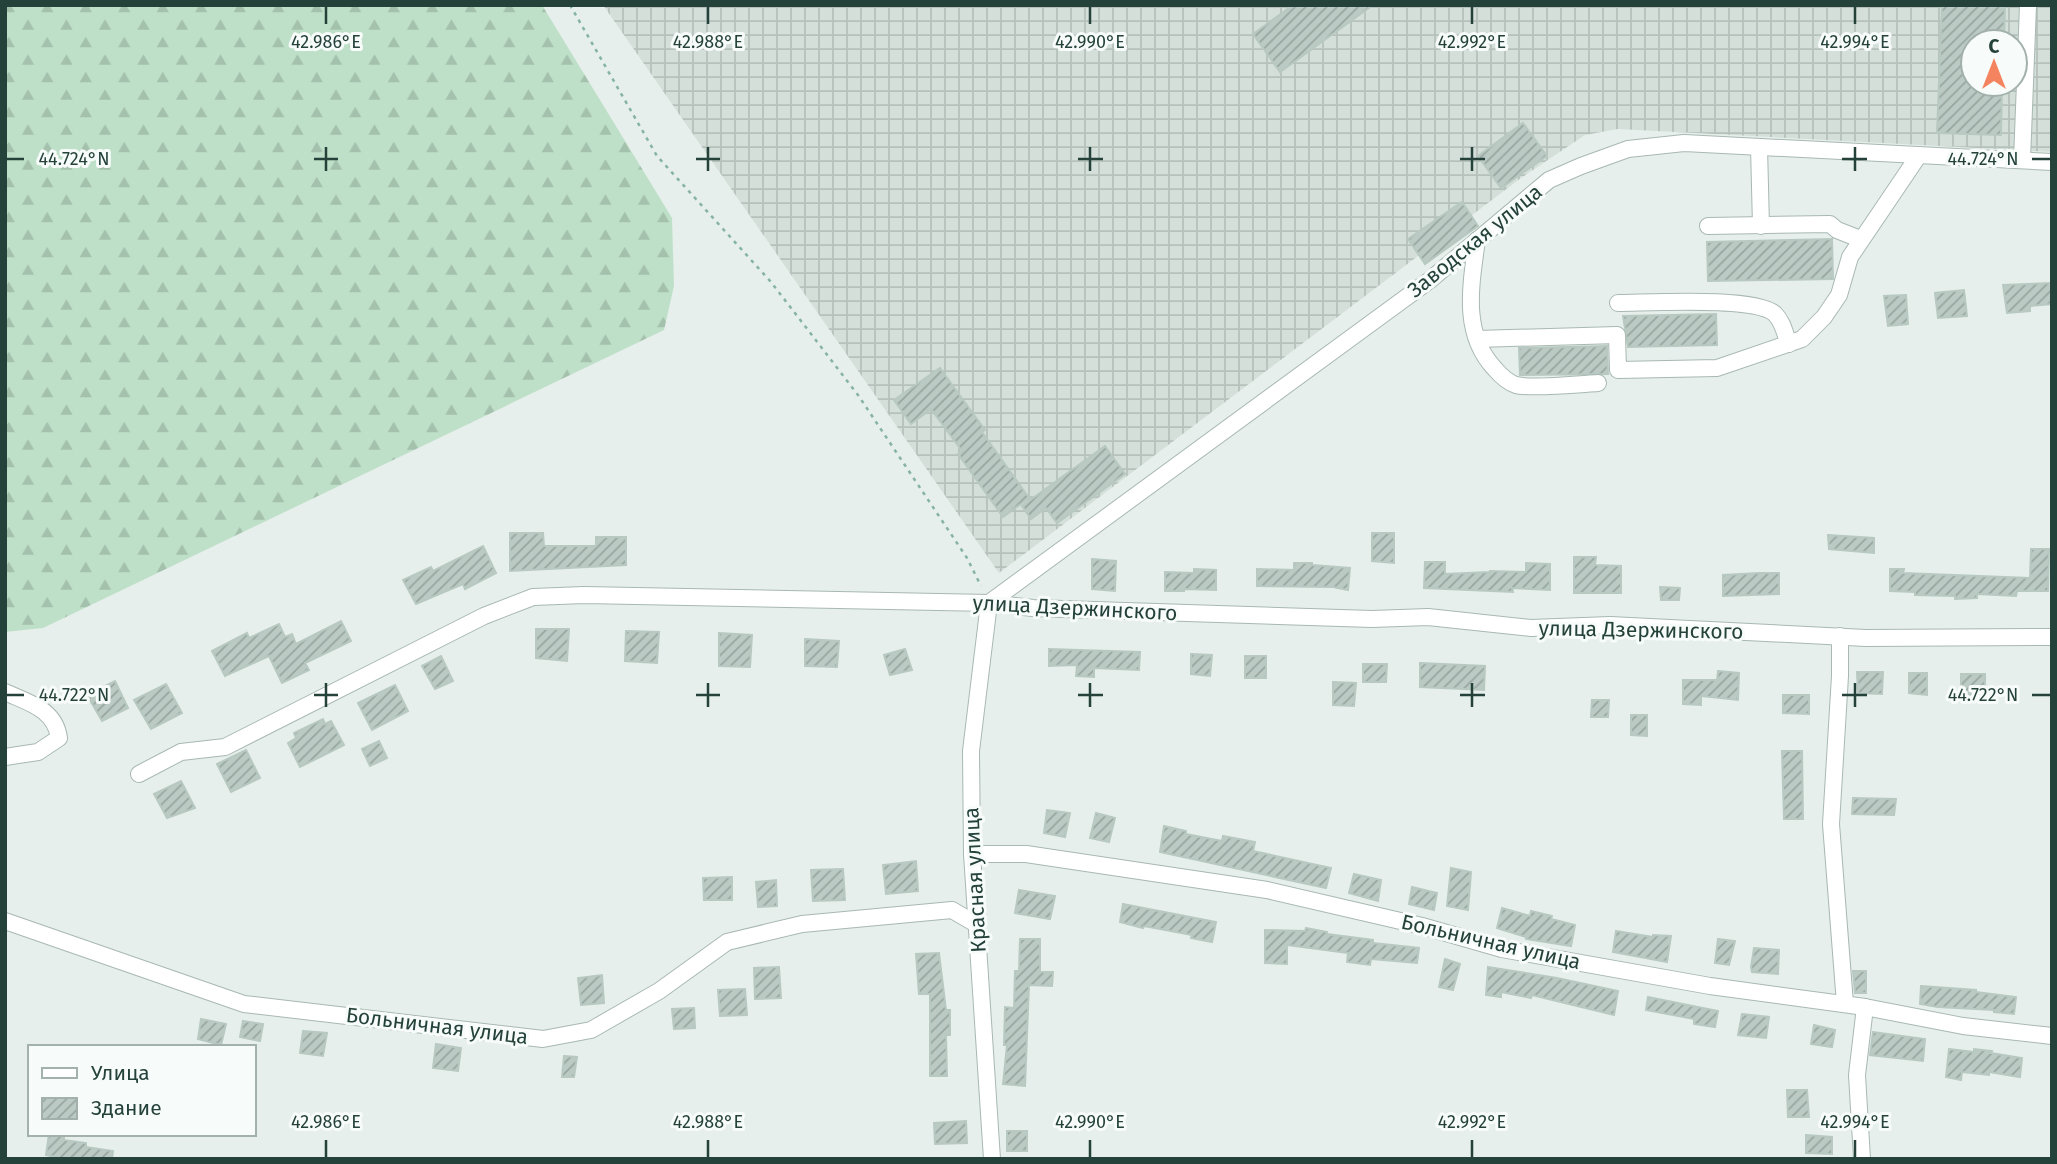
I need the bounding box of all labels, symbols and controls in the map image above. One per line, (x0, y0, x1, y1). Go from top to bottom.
north arrow (1959, 28, 2029, 98)
text: 42.986°E (291, 31, 361, 53)
text: 42.988°E (673, 31, 743, 53)
text: 42.990°E (1055, 31, 1125, 53)
text: 42.992°E (1438, 31, 1506, 53)
text: 42.994°E (1820, 31, 1890, 53)
text: С (1989, 35, 2000, 58)
text: 44.724°N (39, 148, 109, 170)
text: 44.724°N (1948, 148, 2018, 170)
street label: Заводская улица (1402, 179, 1548, 303)
street label: улица Дзержинского (972, 590, 1178, 626)
street label: улица Дзержинского (1538, 615, 1744, 645)
text: 44.722°N (39, 684, 109, 706)
text: 44.722°N (1948, 684, 2018, 706)
street label: Красная улица (958, 807, 992, 953)
street label: Больничная улица (1399, 909, 1583, 975)
street label: Больничная улица (344, 1002, 530, 1050)
legend (28, 1045, 256, 1136)
text: Улица (91, 1060, 150, 1086)
text: Здание (91, 1095, 162, 1121)
text: 42.986°E (291, 1111, 361, 1133)
text: 42.988°E (673, 1111, 743, 1133)
text: 42.990°E (1055, 1111, 1125, 1133)
text: 42.992°E (1438, 1111, 1506, 1133)
text: 42.994°E (1820, 1111, 1890, 1133)

